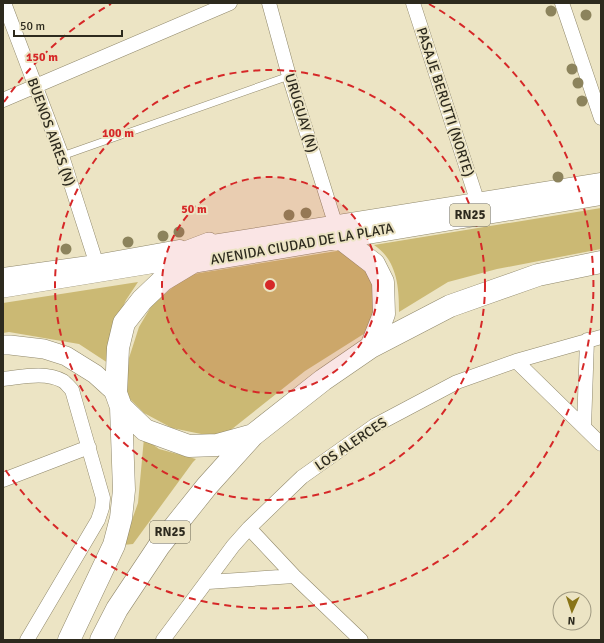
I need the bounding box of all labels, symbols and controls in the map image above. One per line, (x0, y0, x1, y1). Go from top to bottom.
scale bar (14, 12, 122, 38)
text: 50 m (20, 19, 45, 34)
street label: PASAJE BERUTTI (NORTE) (413, 25, 477, 179)
text: 150 m (26, 50, 58, 65)
street label: URUGUAY (N) (281, 71, 321, 155)
street label: BUENOS AIRES (N) (24, 76, 78, 188)
text: 100 m (102, 126, 134, 141)
text: 50 m (181, 202, 207, 217)
road number: RN25 (450, 204, 490, 226)
street label: AVENIDA CIUDAD DE LA PLATA (209, 219, 395, 269)
centre of rings (263, 278, 277, 292)
street label: LOS ALERCES (312, 414, 390, 474)
road number: RN25 (150, 521, 190, 543)
north arrow (552, 591, 592, 631)
text: N (567, 614, 576, 627)

